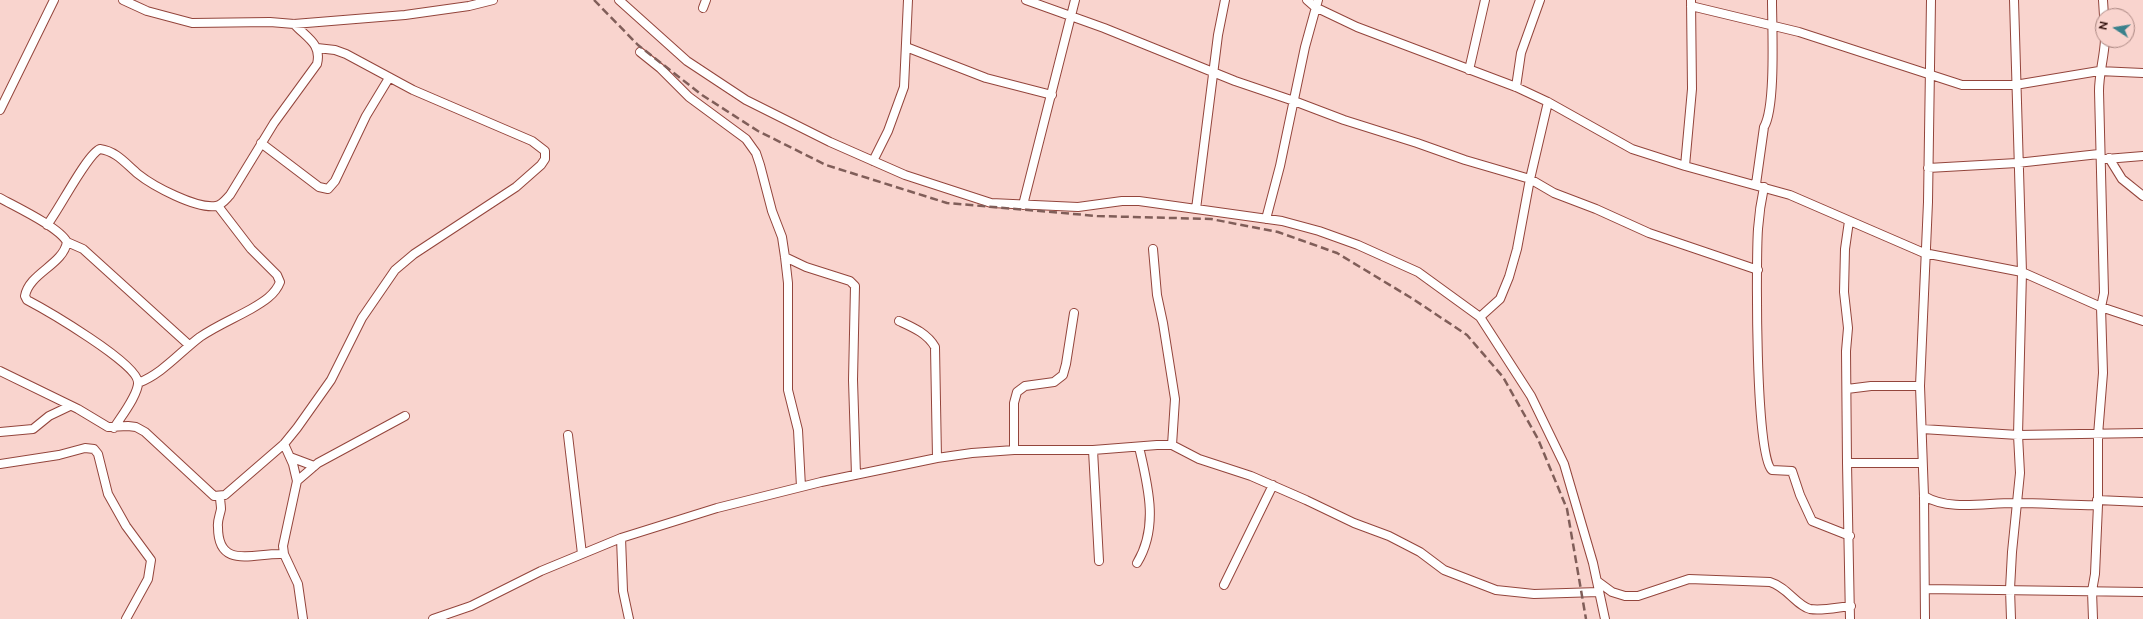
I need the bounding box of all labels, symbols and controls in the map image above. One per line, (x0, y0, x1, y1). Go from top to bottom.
north arrow (2095, 8, 2135, 48)
text: N (2097, 20, 2111, 31)

